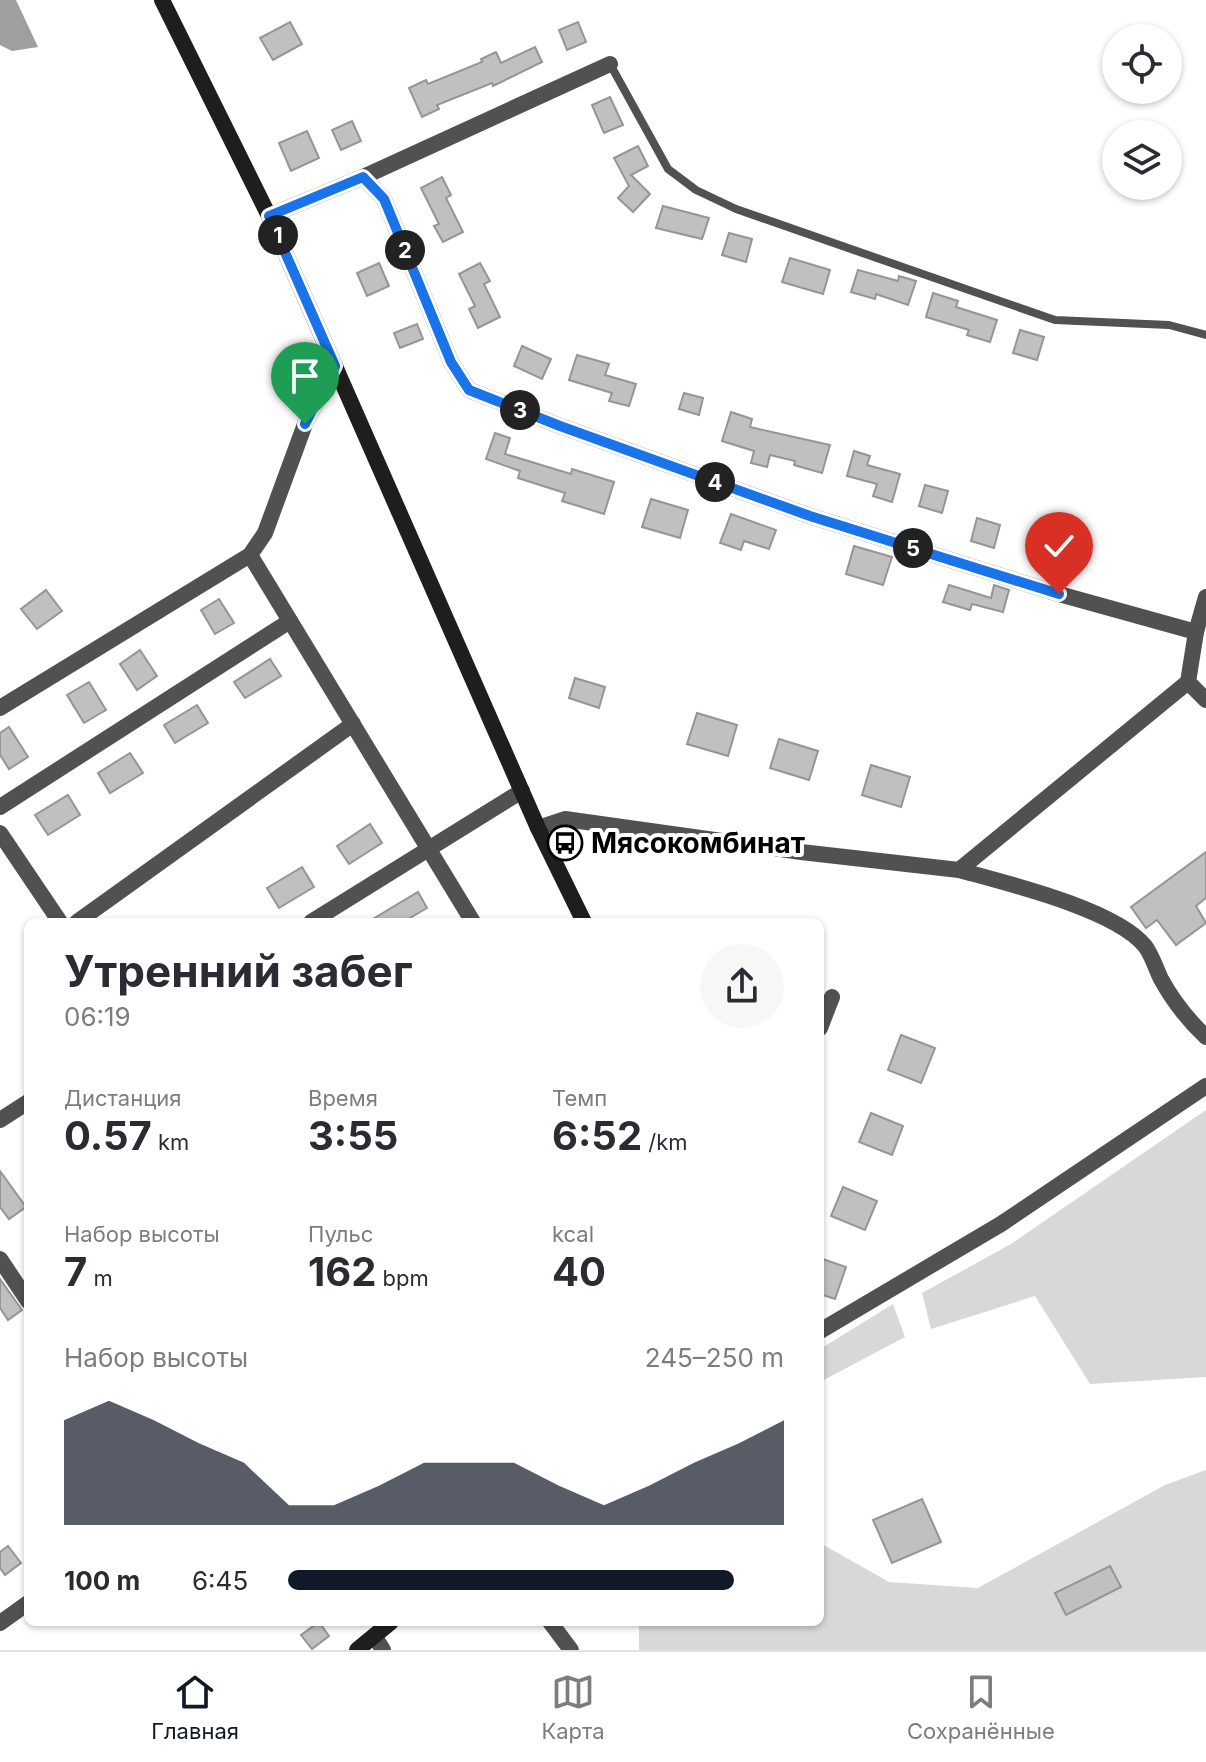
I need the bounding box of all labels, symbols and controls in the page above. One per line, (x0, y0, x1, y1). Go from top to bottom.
map controls (1102, 24, 1182, 200)
button: locate (1102, 24, 1182, 104)
button: layers (1102, 120, 1182, 200)
pin: 1 (258, 215, 298, 255)
text: 1 (273, 222, 283, 248)
pin: 2 (385, 230, 425, 270)
text: 2 (398, 237, 412, 263)
pin (271, 342, 339, 424)
icon: arrive (283, 354, 327, 398)
pin: 3 (500, 390, 540, 430)
text: 3 (513, 397, 527, 423)
pin: 4 (695, 462, 735, 502)
text: 4 (708, 469, 722, 495)
pin (1025, 512, 1093, 594)
icon: check (1037, 524, 1081, 568)
pin: 5 (893, 528, 933, 568)
text: 5 (906, 535, 920, 561)
bus stop icon: Мясокомбинат (546, 824, 584, 862)
place label: Мясокомбинат (591, 826, 805, 860)
text: Утренний забег (64, 944, 413, 998)
button: share (700, 944, 784, 1028)
text: 06:19 (64, 1001, 131, 1032)
text: Дистанция (64, 1085, 182, 1111)
text: Время (308, 1085, 378, 1111)
text: Темп (552, 1085, 607, 1111)
text: 0.57 (64, 1111, 152, 1160)
text: 3:55 (308, 1111, 398, 1160)
text: 6:52 (552, 1111, 642, 1160)
text: km (152, 1129, 189, 1155)
text: /km (642, 1129, 688, 1155)
text: Набор высоты (64, 1221, 220, 1247)
text: Пульс (308, 1221, 373, 1247)
text: kcal (552, 1221, 594, 1247)
text: 7 (64, 1247, 87, 1296)
text: 162 (308, 1247, 376, 1296)
text: 40 (552, 1247, 606, 1296)
text: m (87, 1265, 113, 1291)
text: bpm (376, 1265, 429, 1291)
text: Набор высоты (64, 1342, 248, 1373)
text: 245–250 m (645, 1342, 784, 1373)
text: 100 m (64, 1565, 140, 1596)
text: 6:45 (192, 1565, 248, 1596)
tab: Главная (151, 1670, 239, 1744)
tab: Карта (541, 1670, 605, 1744)
tab: Сохранённые (907, 1670, 1055, 1744)

